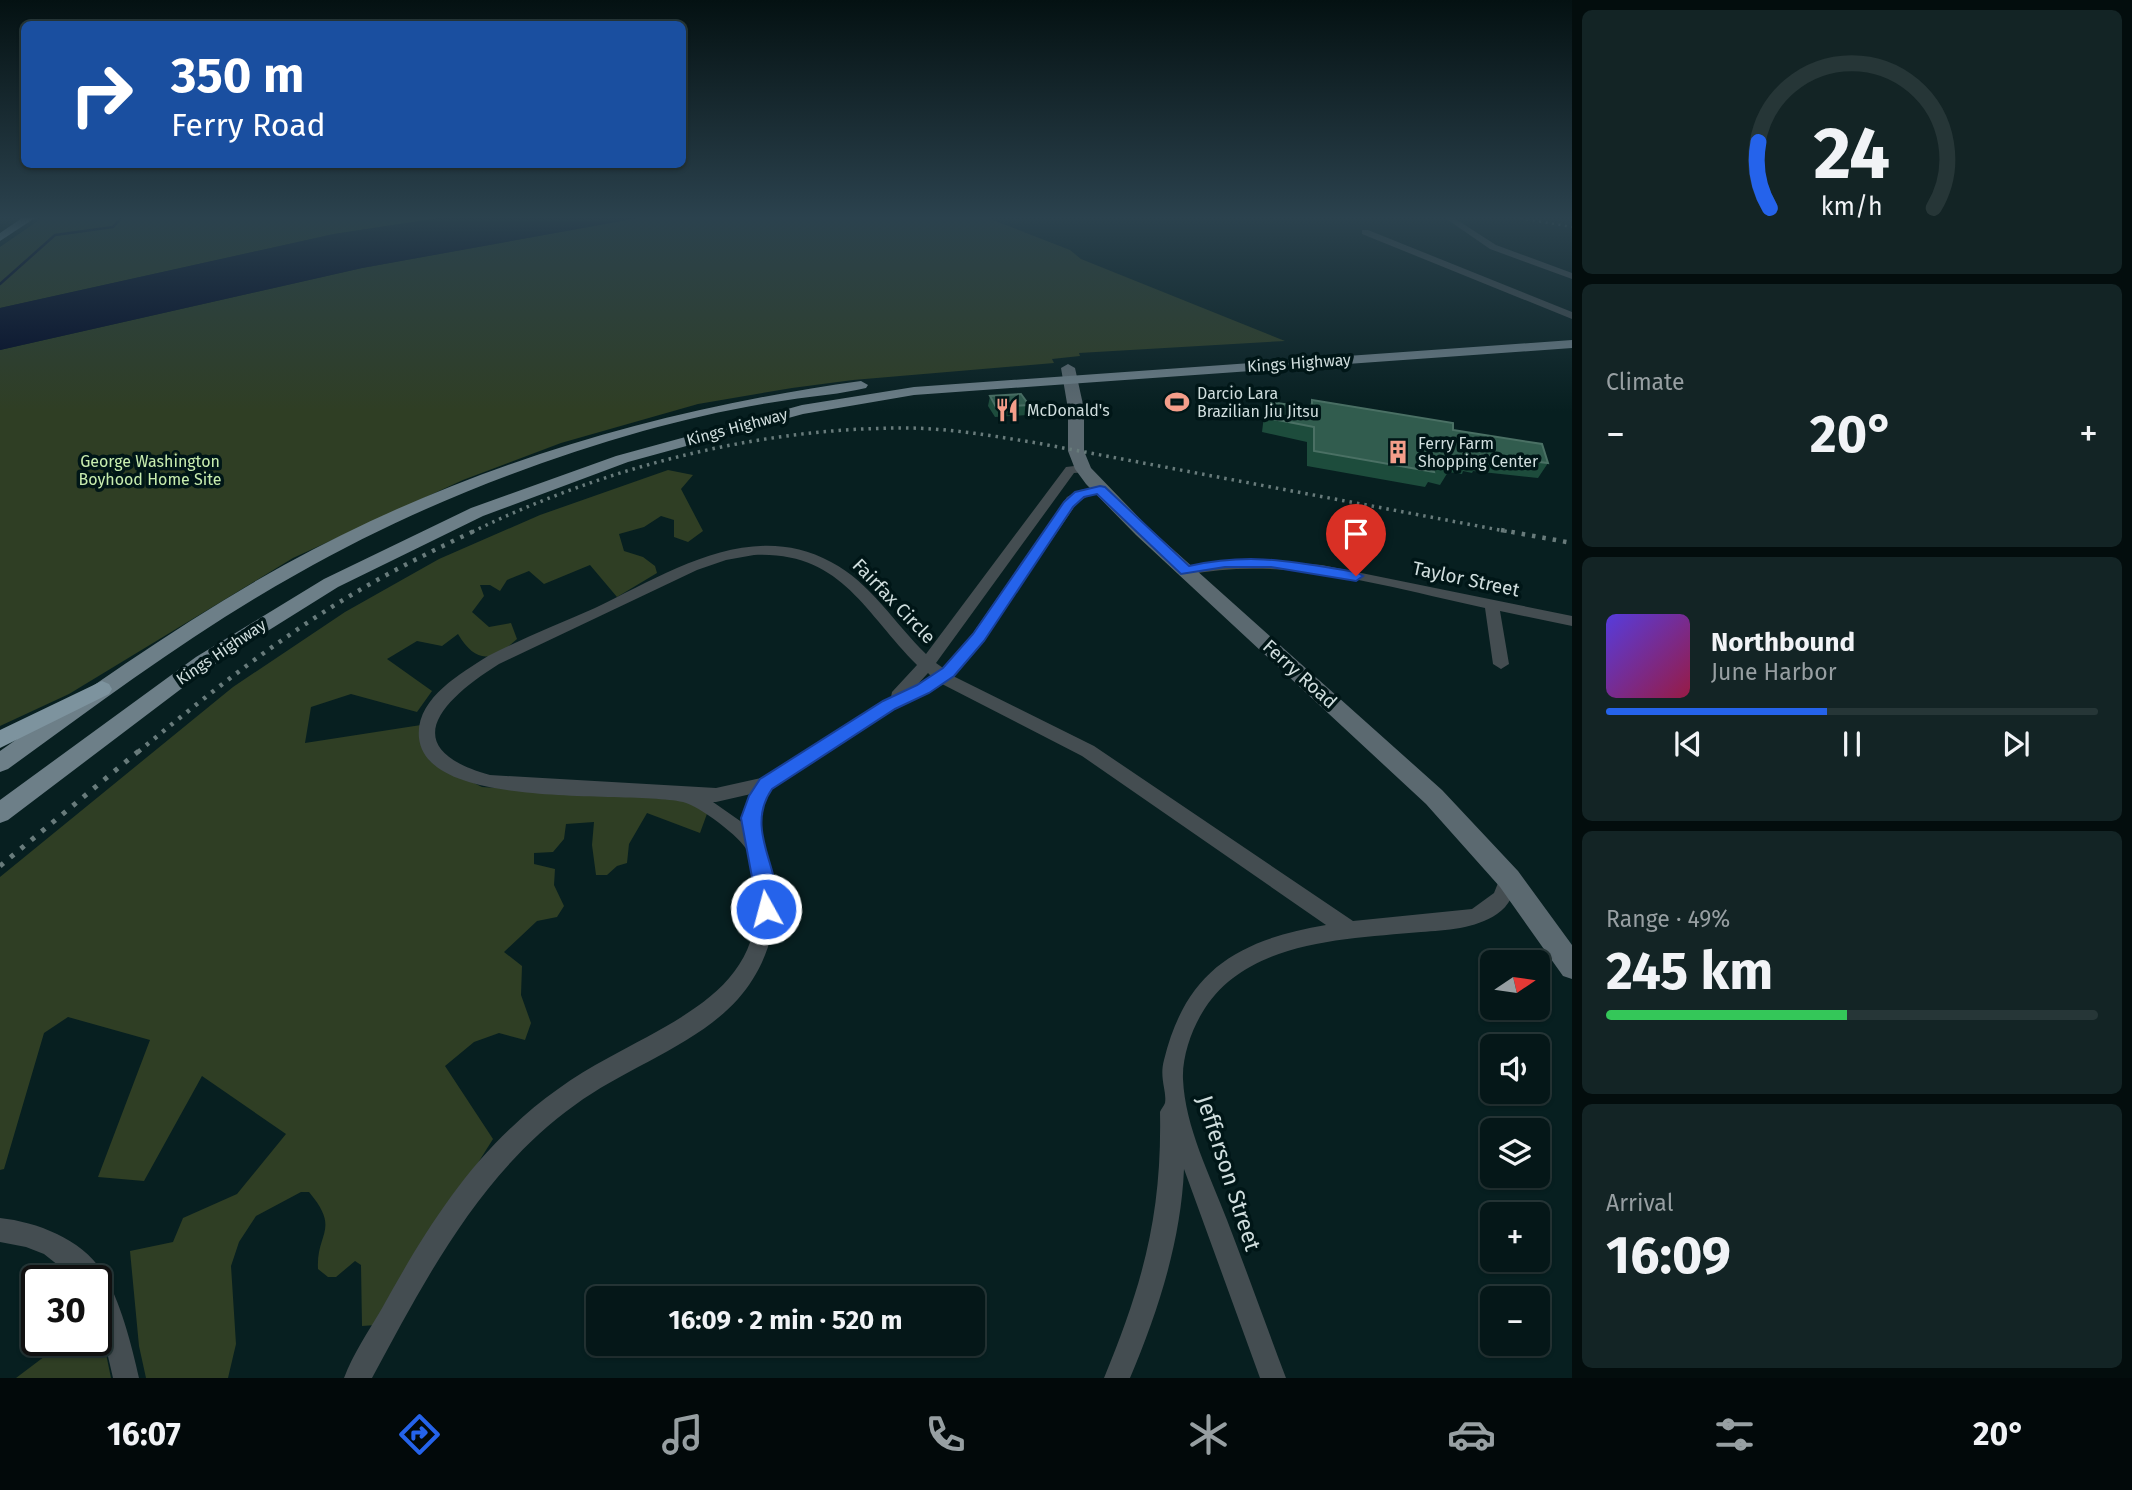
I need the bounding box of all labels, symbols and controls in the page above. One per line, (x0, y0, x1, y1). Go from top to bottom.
text: 350 m (171, 46, 304, 105)
icon: right (56, 49, 147, 140)
text: Ferry Road (171, 106, 326, 144)
text: 24 (1814, 110, 1890, 197)
text: km/h (1821, 192, 1883, 222)
street label: Kings Highway (1246, 350, 1352, 376)
text: Climate (1606, 368, 1685, 396)
place label: Darcio Lara Brazilian Jiu Jitsu (1197, 384, 1319, 421)
sports icon: Darcio Lara Brazilian Jiu Jitsu (1163, 388, 1191, 416)
restaurant icon: McDonald's (993, 396, 1021, 424)
place label: McDonald's (1027, 401, 1110, 420)
text: 20° (1810, 403, 1894, 466)
street label: Kings Highway (684, 404, 790, 450)
text: − (1606, 411, 1625, 457)
text: + (2079, 411, 2098, 457)
place label: Ferry Farm Shopping Center (1418, 434, 1539, 471)
building icon: Ferry Farm Shopping Center (1384, 438, 1412, 466)
park label: George Washington Boyhood Home Site (78, 452, 222, 489)
pin (1326, 504, 1386, 576)
icon: arrive (1337, 515, 1375, 553)
street label: Fairfax Circle (848, 554, 940, 648)
street label: Taylor Street (1410, 556, 1522, 602)
street label: Kings Highway (173, 615, 270, 689)
text: Northbound (1711, 627, 1855, 658)
street label: Ferry Road (1258, 635, 1342, 713)
text: June Harbor (1711, 658, 1837, 686)
icon: previous (1669, 725, 1707, 763)
icon: pause (1833, 725, 1871, 763)
icon: next (1997, 725, 2035, 763)
position arrow (729, 872, 803, 946)
text: Range · 49% (1606, 905, 1730, 933)
text: 245 km (1606, 940, 1773, 1003)
north arrow (1480, 950, 1550, 1020)
map controls (1480, 950, 1550, 1356)
button: sound (1480, 1034, 1550, 1104)
street label: Jefferson Street (1191, 1092, 1268, 1255)
button: layers (1480, 1118, 1550, 1188)
text: Arrival (1606, 1189, 1673, 1217)
button: + (1480, 1202, 1550, 1272)
text: 16:09 (1606, 1224, 1731, 1287)
speed limit sign: 30 (21, 1265, 112, 1356)
button: − (1480, 1286, 1550, 1356)
text: 16:09 · 2 min · 520 m (669, 1305, 902, 1336)
icon: directions (395, 1410, 444, 1459)
icon: music (658, 1410, 707, 1459)
icon: phone (921, 1410, 970, 1459)
icon: climate (1184, 1410, 1233, 1459)
icon: car (1447, 1410, 1496, 1459)
icon: filters (1710, 1410, 1759, 1459)
text: 16:07 (107, 1415, 181, 1453)
text: 20° (1973, 1415, 2025, 1453)

